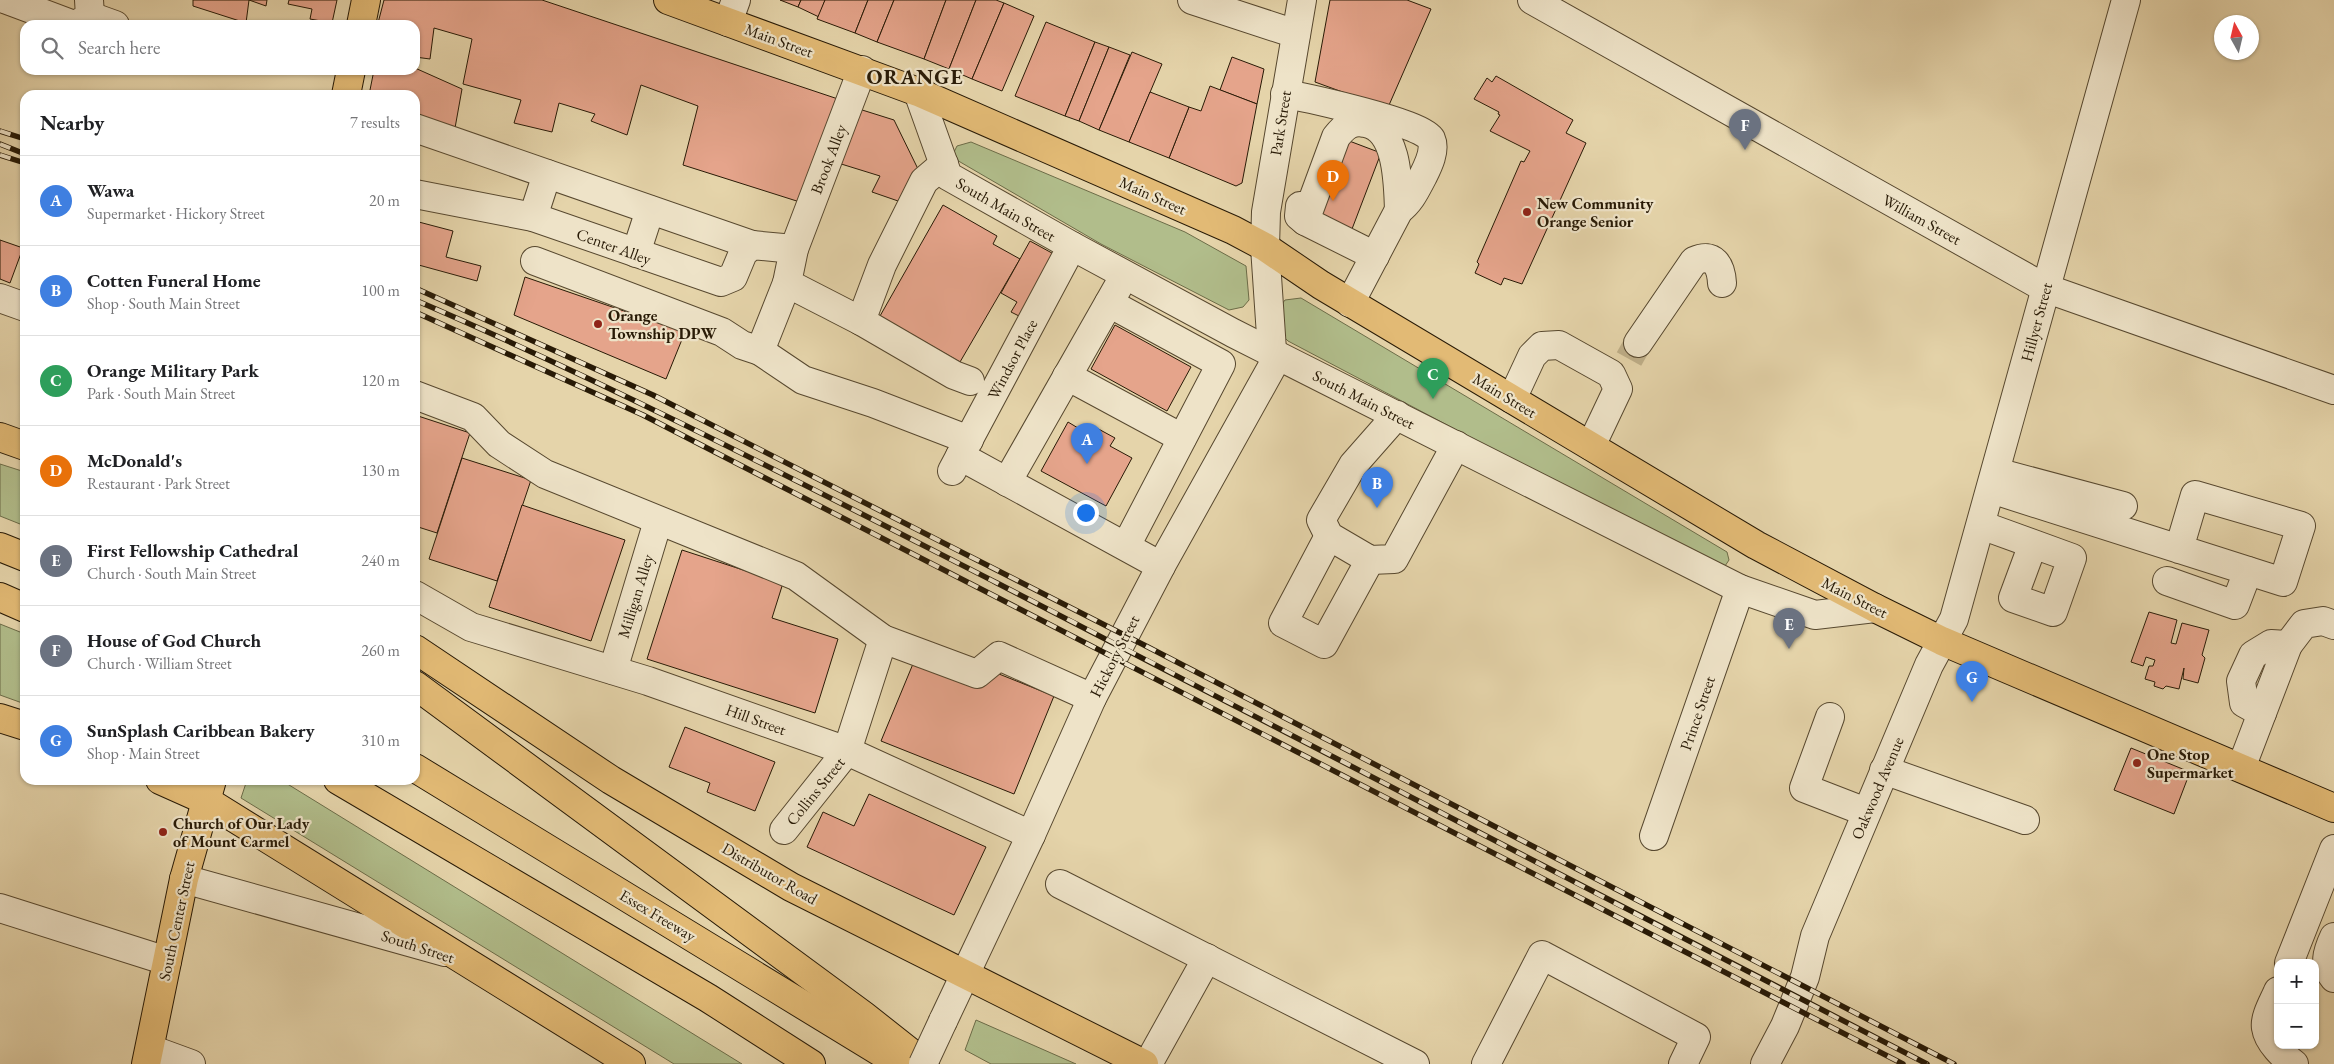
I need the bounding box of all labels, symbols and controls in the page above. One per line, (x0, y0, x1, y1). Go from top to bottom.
north arrow (2214, 15, 2259, 60)
street label: Main Street (742, 18, 816, 63)
search box (20, 20, 420, 75)
icon: search (38, 34, 66, 62)
text: Search here (78, 35, 160, 60)
district label: ORANGE (866, 63, 964, 90)
street label: Park Street (1265, 89, 1296, 157)
text: Nearby (40, 109, 104, 136)
pin: F (1729, 109, 1761, 150)
text: 7 results (350, 112, 400, 133)
street label: Brook Alley (806, 120, 852, 197)
pin: D (1317, 160, 1349, 201)
street label: Main Street (1116, 171, 1190, 220)
street label: South Main Street (952, 172, 1059, 246)
text: Wawa (87, 178, 134, 203)
street label: William Street (1879, 189, 1965, 250)
text: A (50, 190, 62, 211)
text: 20 m (369, 190, 400, 211)
place label: New Community Orange Senior (1537, 193, 1654, 232)
text: Supermarket · Hickory Street (87, 203, 265, 224)
marker: New Community Orange Senior (1521, 206, 1533, 218)
street label: Center Alley (574, 223, 655, 270)
text: Cotten Funeral Home (87, 268, 261, 293)
text: B (51, 280, 61, 301)
text: 100 m (361, 280, 400, 301)
street label: Hillyer Street (2016, 280, 2057, 364)
text: Shop · South Main Street (87, 293, 240, 314)
place label: Orange Township DPW (608, 305, 717, 344)
street label: Windsor Place (983, 315, 1042, 403)
marker: Orange Township DPW (592, 318, 604, 330)
text: Orange Military Park (87, 358, 259, 383)
pin: C (1417, 358, 1449, 399)
street label: South Main Street (1309, 365, 1418, 434)
street label: Main Street (1469, 368, 1541, 423)
text: C (50, 370, 62, 391)
text: 120 m (361, 370, 400, 391)
text: Park · South Main Street (87, 383, 235, 404)
pin: A (1071, 423, 1103, 464)
text: McDonald's (87, 448, 182, 473)
text: D (50, 460, 62, 481)
text: 130 m (361, 460, 400, 481)
pin: B (1361, 467, 1393, 508)
text: Restaurant · Park Street (87, 473, 230, 494)
your location (1073, 500, 1099, 526)
text: First Fellowship Cathedral (87, 538, 298, 563)
text: E (51, 550, 61, 571)
text: 240 m (361, 550, 400, 571)
street label: Milligan Alley (613, 551, 659, 641)
text: Church · South Main Street (87, 563, 256, 584)
street label: Main Street (1818, 572, 1891, 623)
pin: E (1773, 608, 1805, 649)
street label: Hickory Street (1085, 612, 1144, 701)
text: House of God Church (87, 628, 261, 653)
text: F (52, 640, 60, 661)
text: 260 m (361, 640, 400, 661)
text: Church · William Street (87, 653, 232, 674)
pin: G (1956, 661, 1988, 702)
street label: Prince Street (1675, 673, 1720, 753)
street label: Hill Street (723, 699, 789, 740)
text: SunSplash Caribbean Bakery (87, 718, 315, 743)
text: G (50, 730, 62, 751)
text: 310 m (361, 730, 400, 751)
street label: Oakwood Avenue (1846, 734, 1909, 843)
text: Shop · Main Street (87, 743, 200, 764)
place label: One Stop Supermarket (2147, 744, 2233, 783)
street label: Collins Street (781, 753, 850, 830)
marker: One Stop Supermarket (2131, 757, 2143, 769)
place label: Church of Our Lady of Mount Carmel (173, 813, 310, 852)
marker: Church of Our Lady of Mount Carmel (157, 826, 169, 838)
street label: Distributor Road (718, 838, 822, 910)
street label: South Center Street (154, 860, 199, 983)
street label: Essex Freeway (616, 884, 701, 947)
street label: South Street (379, 925, 457, 968)
map controls (2274, 959, 2319, 1049)
button: + (2274, 959, 2319, 1004)
button: − (2274, 1004, 2319, 1049)

